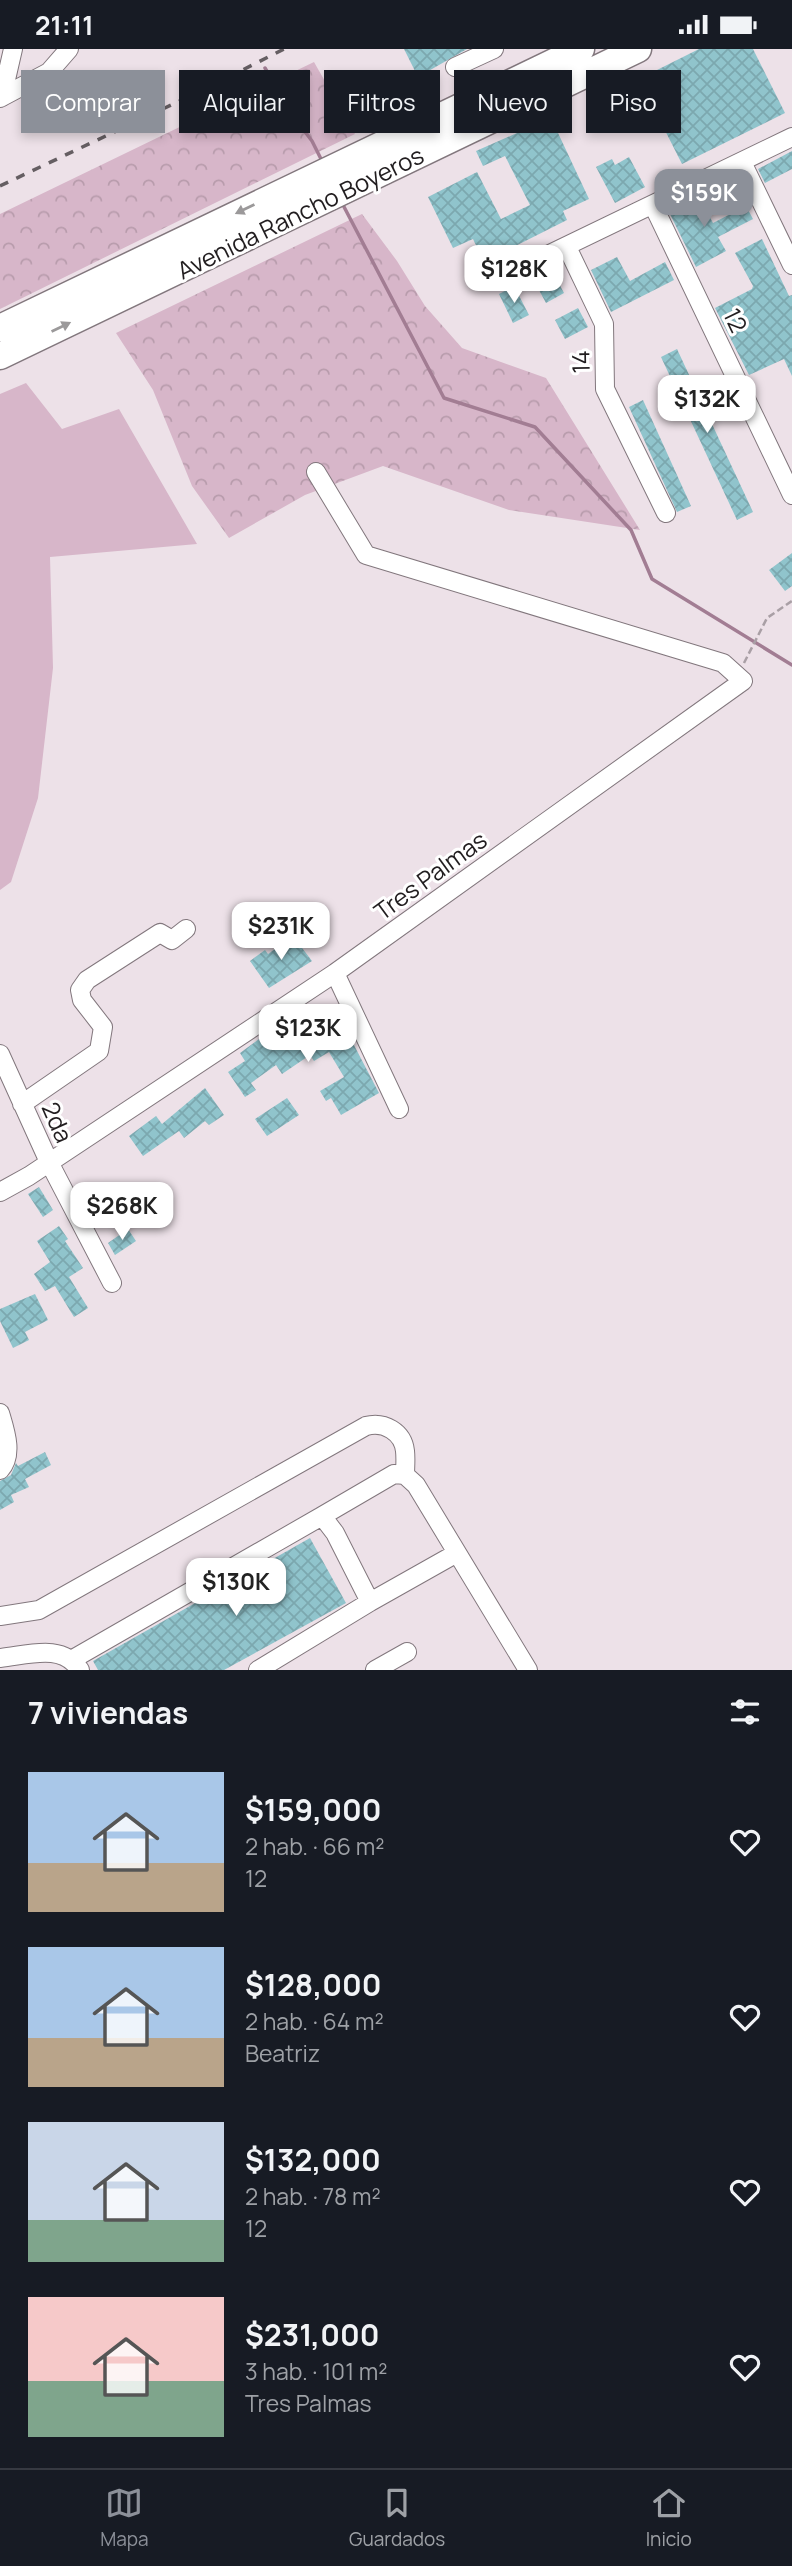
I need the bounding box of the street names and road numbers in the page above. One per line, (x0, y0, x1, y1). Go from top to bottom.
street label: Avenida Rancho Boyeros (171, 138, 429, 286)
street label: 12 (716, 302, 756, 338)
street label: 14 (563, 350, 597, 374)
street label: Tres Palmas (367, 823, 493, 927)
street label: 2da (35, 1096, 81, 1148)

